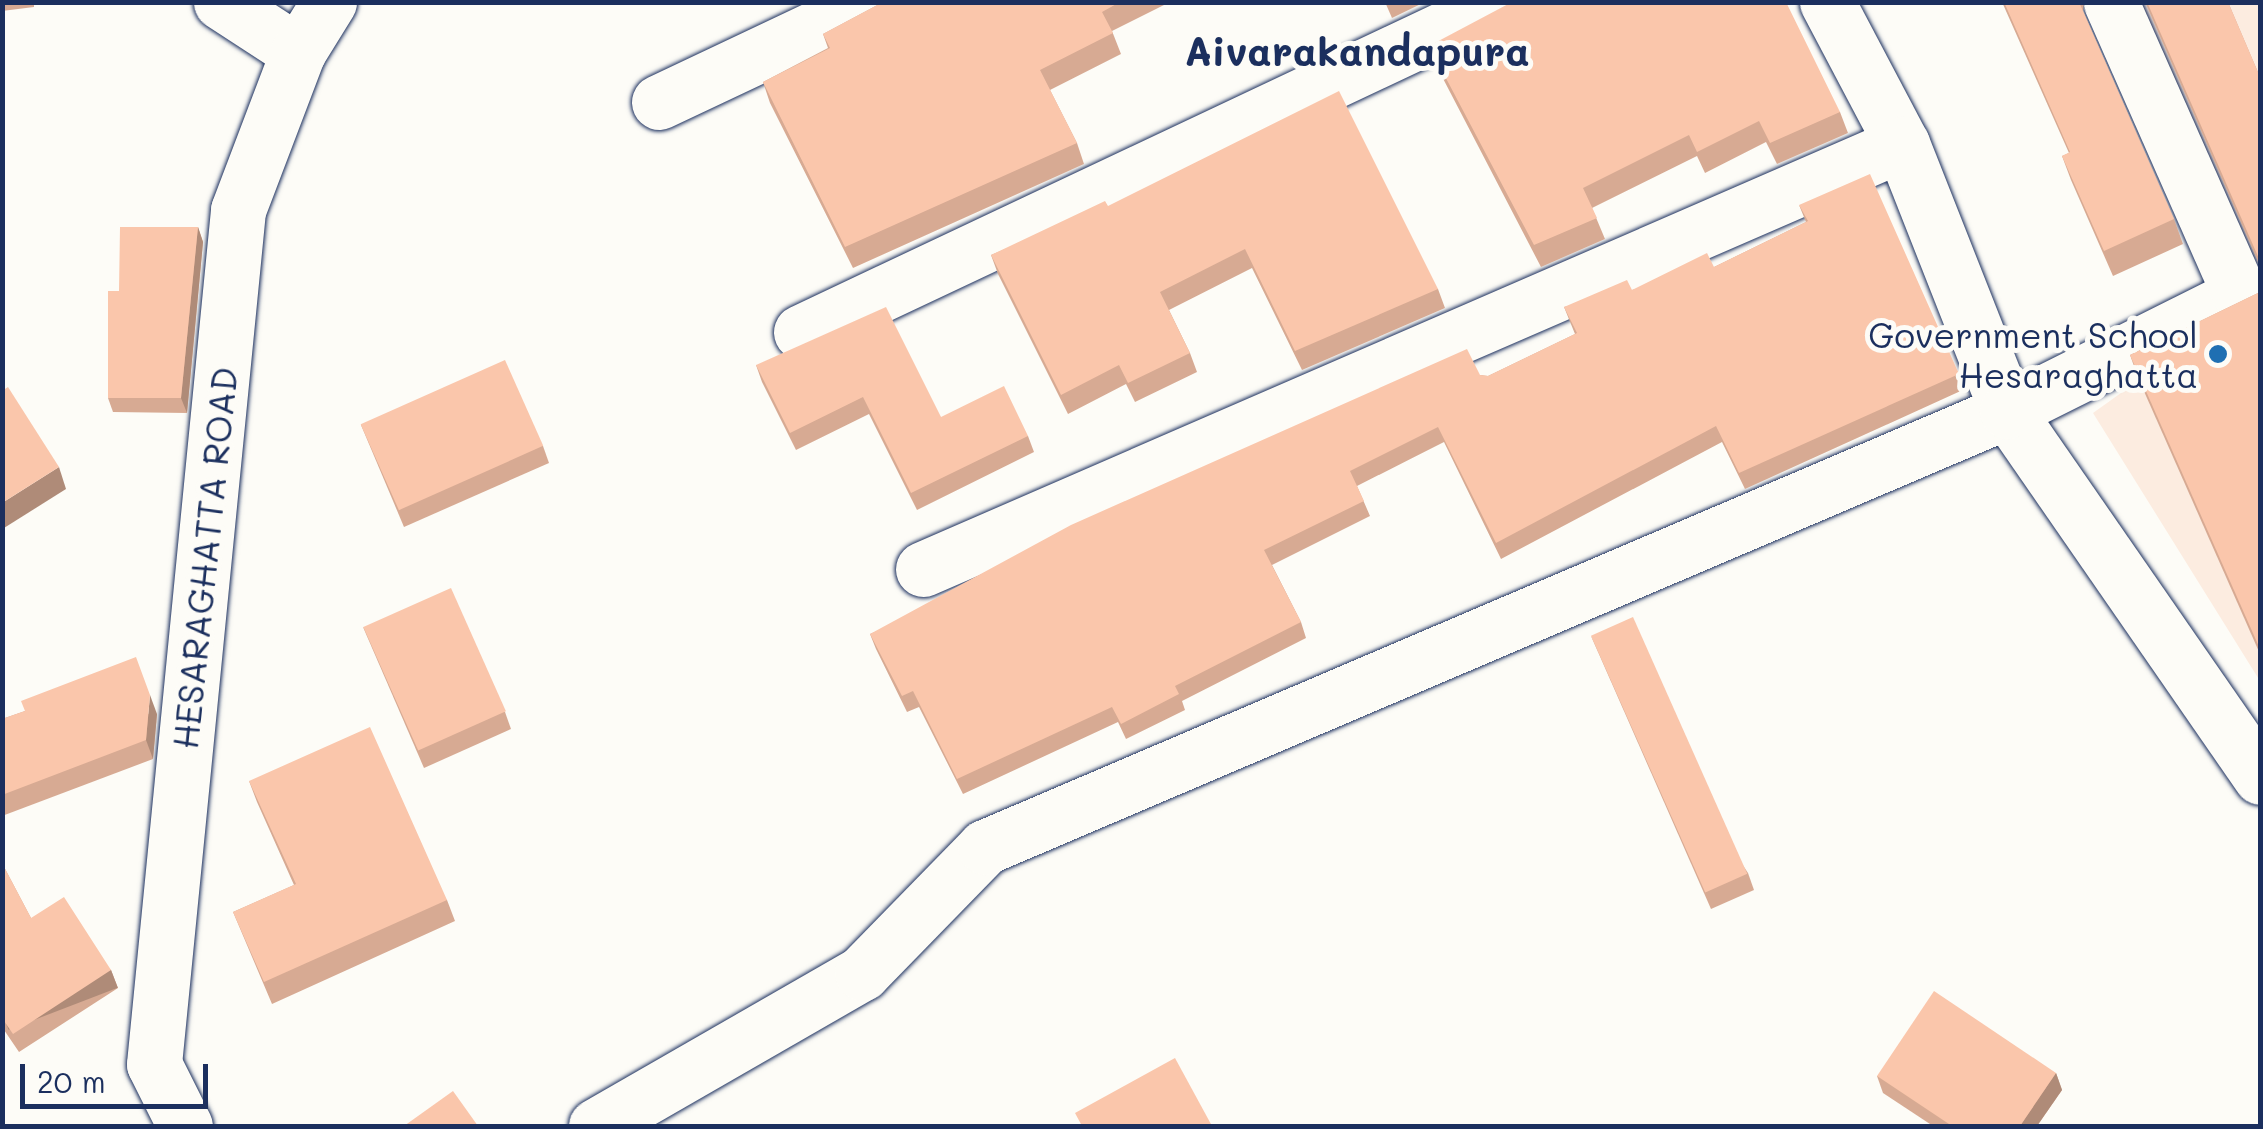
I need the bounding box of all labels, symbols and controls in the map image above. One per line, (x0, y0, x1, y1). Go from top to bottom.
district label: Aivarakandapura (1184, 26, 1530, 74)
place label: Government School Hesaraghatta (1868, 313, 2198, 395)
marker: Government School Hesaraghatta (2207, 343, 2229, 365)
street label: HESARAGHATTA ROAD (163, 365, 245, 751)
scale bar (25, 1044, 212, 1106)
text: 20 m (37, 1061, 106, 1101)

